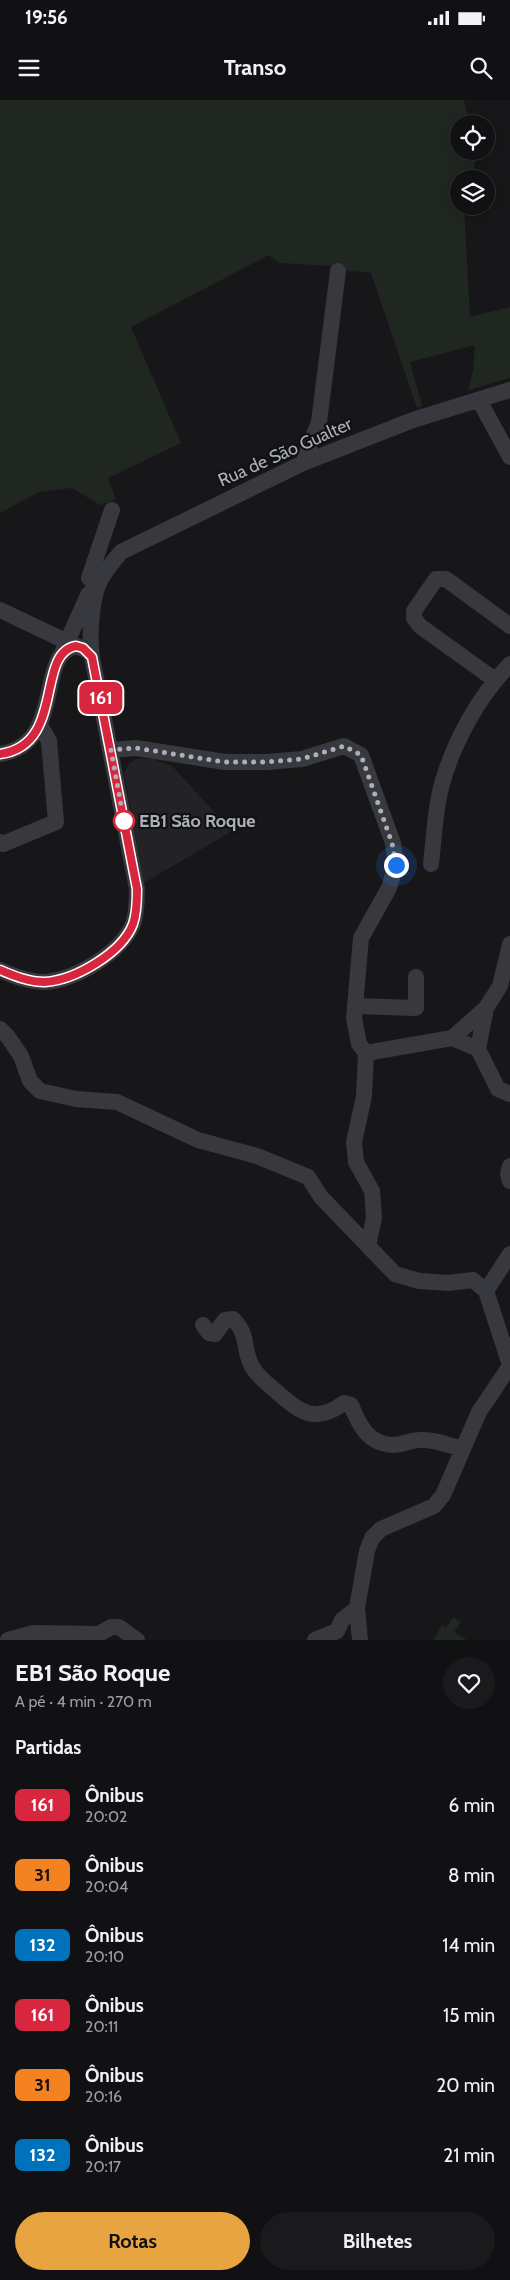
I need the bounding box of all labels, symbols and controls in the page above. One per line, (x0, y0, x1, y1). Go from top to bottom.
text: 19:56 (25, 6, 68, 29)
icon: menu (15, 54, 43, 82)
text: Transo (224, 54, 286, 81)
icon: search (467, 54, 495, 82)
map controls (450, 115, 495, 215)
button: locate (450, 115, 495, 160)
button: layers (450, 170, 495, 215)
street label: Rua de São Gualter (215, 412, 356, 491)
line badge: 161 (72, 682, 130, 714)
text: 161 (89, 687, 113, 709)
marker: EB1 São Roque (113, 810, 135, 832)
place label: EB1 São Roque (139, 810, 256, 832)
your location (384, 853, 409, 878)
button: heart (443, 1657, 495, 1709)
text: EB1 São Roque (15, 1658, 170, 1687)
text: A pé · 4 min · 270 m (15, 1692, 152, 1711)
text: Partidas (15, 1736, 81, 1759)
text: Ônibus (85, 1784, 144, 1807)
text: 161 (31, 1794, 54, 1816)
text: 6 min (449, 1794, 495, 1817)
text: 20:02 (85, 1807, 127, 1826)
text: Ônibus (85, 1854, 144, 1877)
text: 31 (34, 1864, 51, 1886)
text: 8 min (448, 1864, 495, 1887)
text: 20:04 (85, 1877, 128, 1896)
text: Ônibus (85, 1924, 144, 1947)
text: 132 (30, 1934, 55, 1956)
text: 14 min (442, 1934, 495, 1957)
text: 20:10 (85, 1947, 124, 1966)
text: Ônibus (85, 1994, 144, 2017)
text: 161 (31, 2004, 54, 2026)
text: 15 min (443, 2004, 495, 2027)
text: 20:11 (85, 2017, 118, 2036)
text: Ônibus (85, 2064, 144, 2087)
text: 31 (34, 2074, 51, 2096)
text: 20 min (436, 2074, 495, 2097)
text: 20:16 (85, 2087, 122, 2106)
text: Ônibus (85, 2134, 144, 2157)
text: 132 (30, 2144, 55, 2166)
text: 21 min (443, 2144, 495, 2167)
text: 20:17 (85, 2157, 121, 2176)
button: Rotas (15, 2212, 250, 2270)
button: Bilhetes (260, 2212, 495, 2270)

